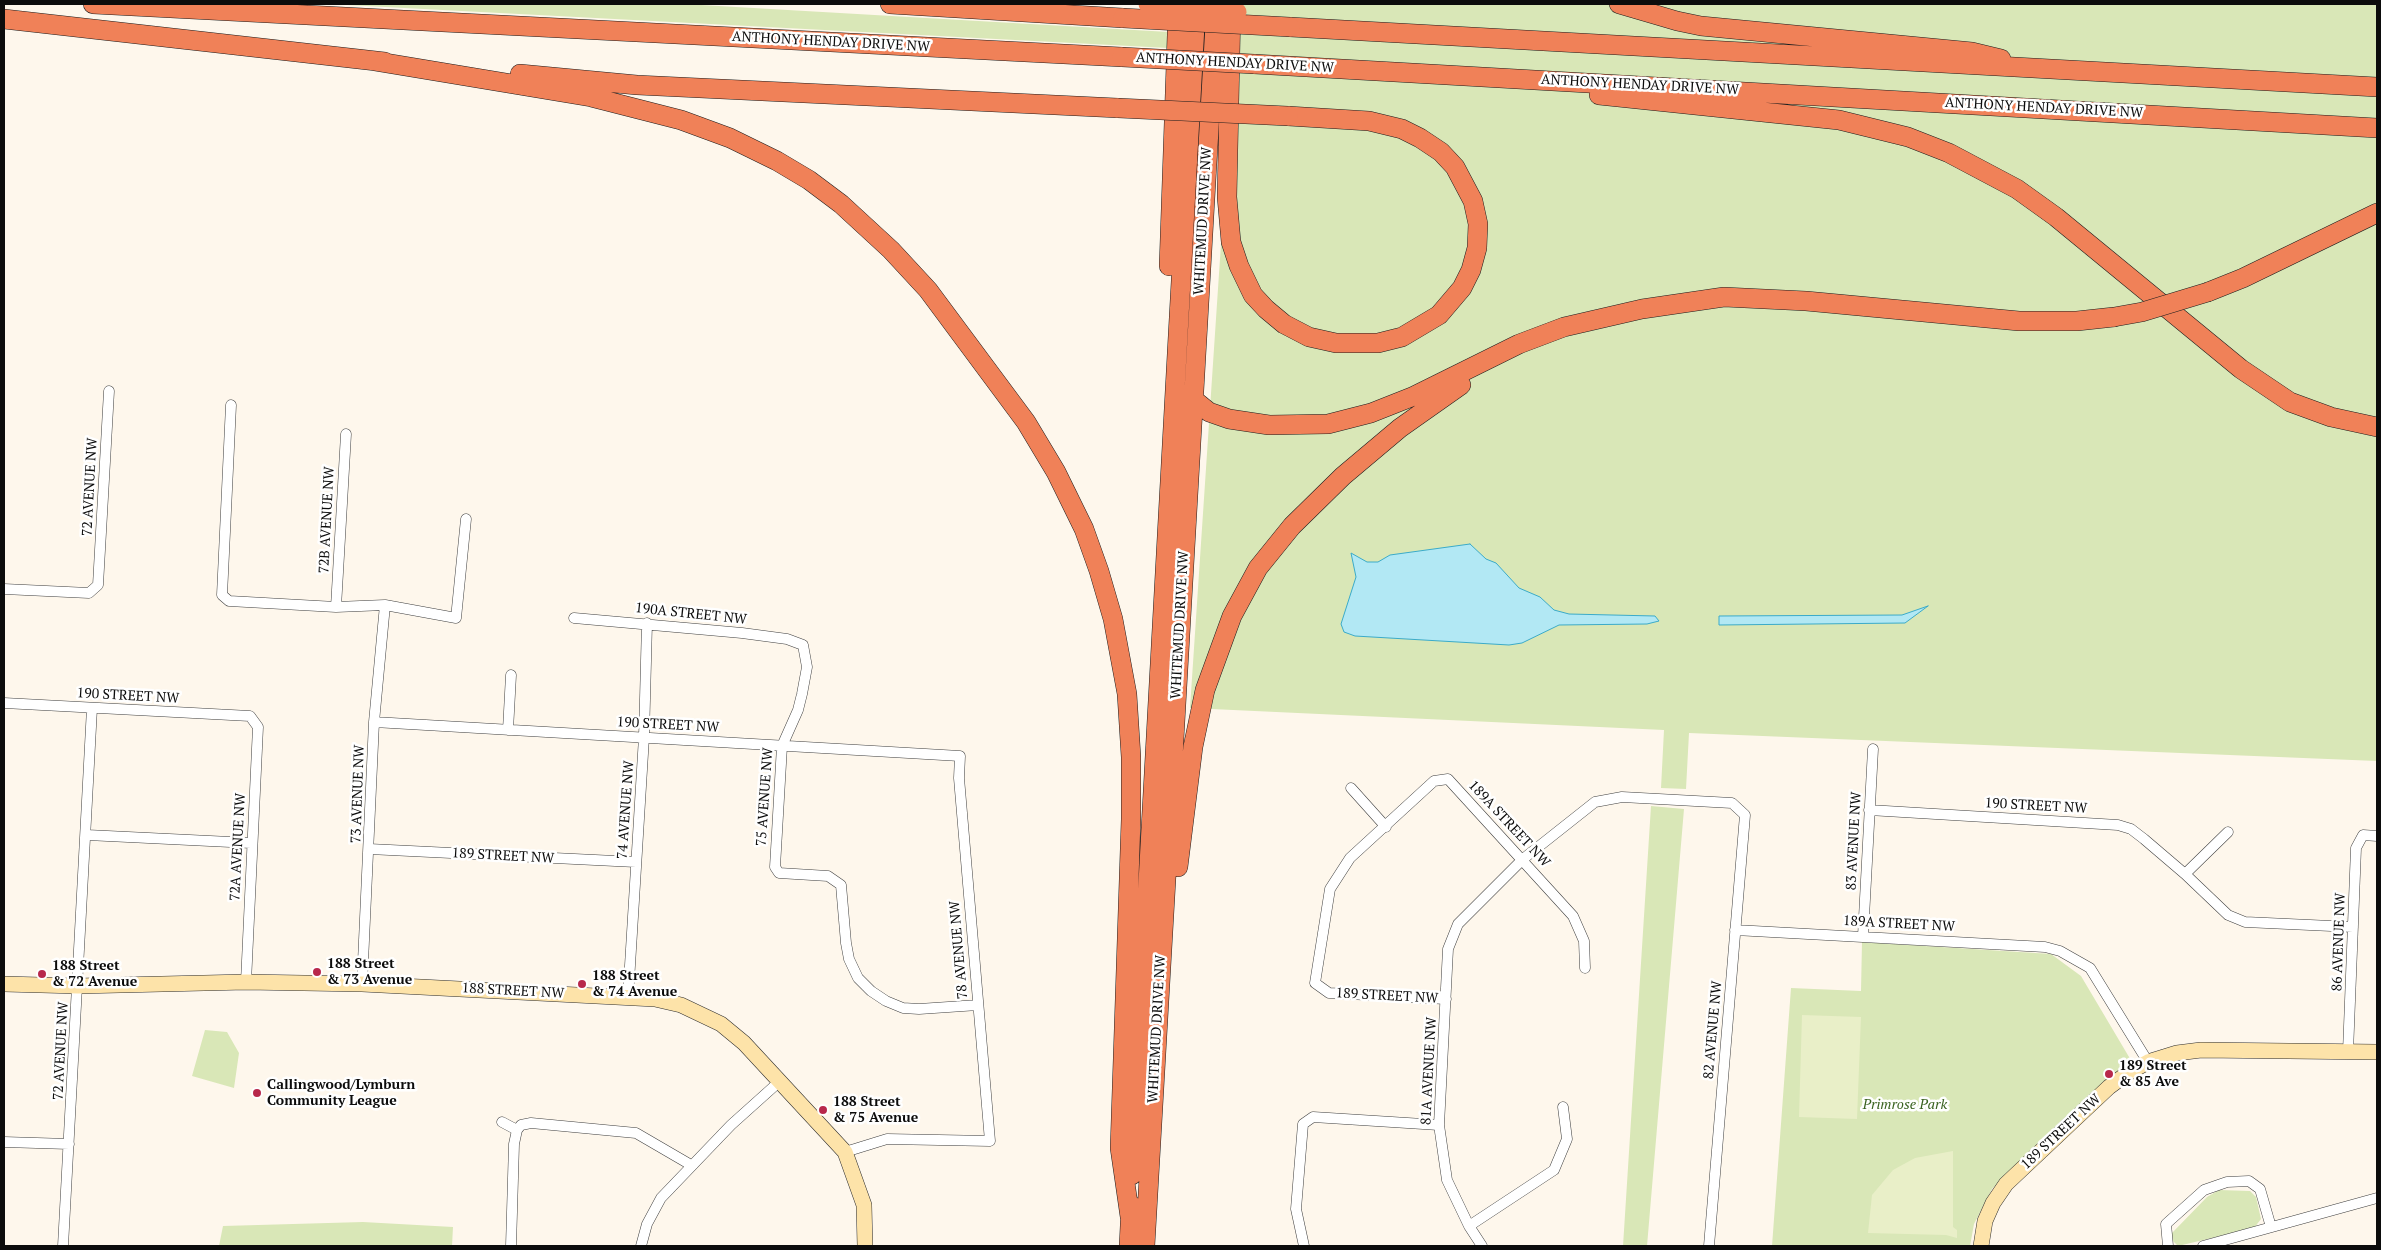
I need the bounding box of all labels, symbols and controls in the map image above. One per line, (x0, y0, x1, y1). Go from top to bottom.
street label: ANTHONY HENDAY DRIVE NW (732, 28, 930, 56)
street label: ANTHONY HENDAY DRIVE NW (1136, 49, 1334, 77)
street label: ANTHONY HENDAY DRIVE NW (1541, 71, 1739, 99)
street label: ANTHONY HENDAY DRIVE NW (1945, 94, 2143, 122)
street label: WHITEMUD DRIVE NW (1191, 147, 1215, 295)
street label: 72 AVENUE NW (79, 437, 101, 537)
street label: 72B AVENUE NW (316, 466, 338, 574)
street label: WHITEMUD DRIVE NW (1168, 551, 1192, 699)
street label: 190A STREET NW (634, 600, 748, 628)
street label: 190 STREET NW (76, 685, 180, 707)
street label: 190 STREET NW (616, 714, 720, 736)
street label: 73 AVENUE NW (348, 744, 368, 844)
street label: 75 AVENUE NW (753, 747, 777, 847)
street label: 74 AVENUE NW (614, 760, 638, 860)
street label: 189A STREET NW (1465, 777, 1553, 871)
street label: 83 AVENUE NW (1843, 791, 1865, 891)
street label: 72A AVENUE NW (227, 793, 249, 901)
street label: 190 STREET NW (1984, 795, 2088, 817)
street label: 189 STREET NW (451, 845, 555, 867)
street label: 86 AVENUE NW (2329, 892, 2349, 992)
street label: 78 AVENUE NW (946, 900, 972, 1000)
street label: 189A STREET NW (1843, 913, 1955, 935)
street label: WHITEMUD DRIVE NW (1145, 955, 1169, 1103)
place label: 188 Street & 73 Avenue (327, 956, 412, 989)
place label: 188 Street & 72 Avenue (52, 958, 137, 990)
marker: 188 Street & 73 Avenue (311, 966, 323, 978)
marker: 188 Street & 72 Avenue (36, 968, 48, 980)
place label: 188 Street & 74 Avenue (592, 968, 677, 1000)
marker: 188 Street & 74 Avenue (576, 978, 588, 990)
street label: 188 STREET NW (461, 980, 565, 1002)
street label: 82 AVENUE NW (1700, 980, 1726, 1080)
street label: 189 STREET NW (1335, 985, 1439, 1007)
street label: 72 AVENUE NW (50, 1001, 72, 1101)
street label: 81A AVENUE NW (1418, 1017, 1440, 1125)
place label: 189 Street & 85 Ave (2119, 1058, 2187, 1090)
marker: 189 Street & 85 Ave (2103, 1068, 2115, 1080)
place label: Callingwood/Lymburn Community League (267, 1077, 415, 1110)
marker: Callingwood/Lymburn Community League (251, 1087, 263, 1099)
street label: 189 STREET NW (2018, 1091, 2104, 1173)
place label: 188 Street & 75 Avenue (833, 1094, 918, 1126)
park label: Primrose Park (1863, 1097, 1947, 1113)
marker: 188 Street & 75 Avenue (817, 1104, 829, 1116)

